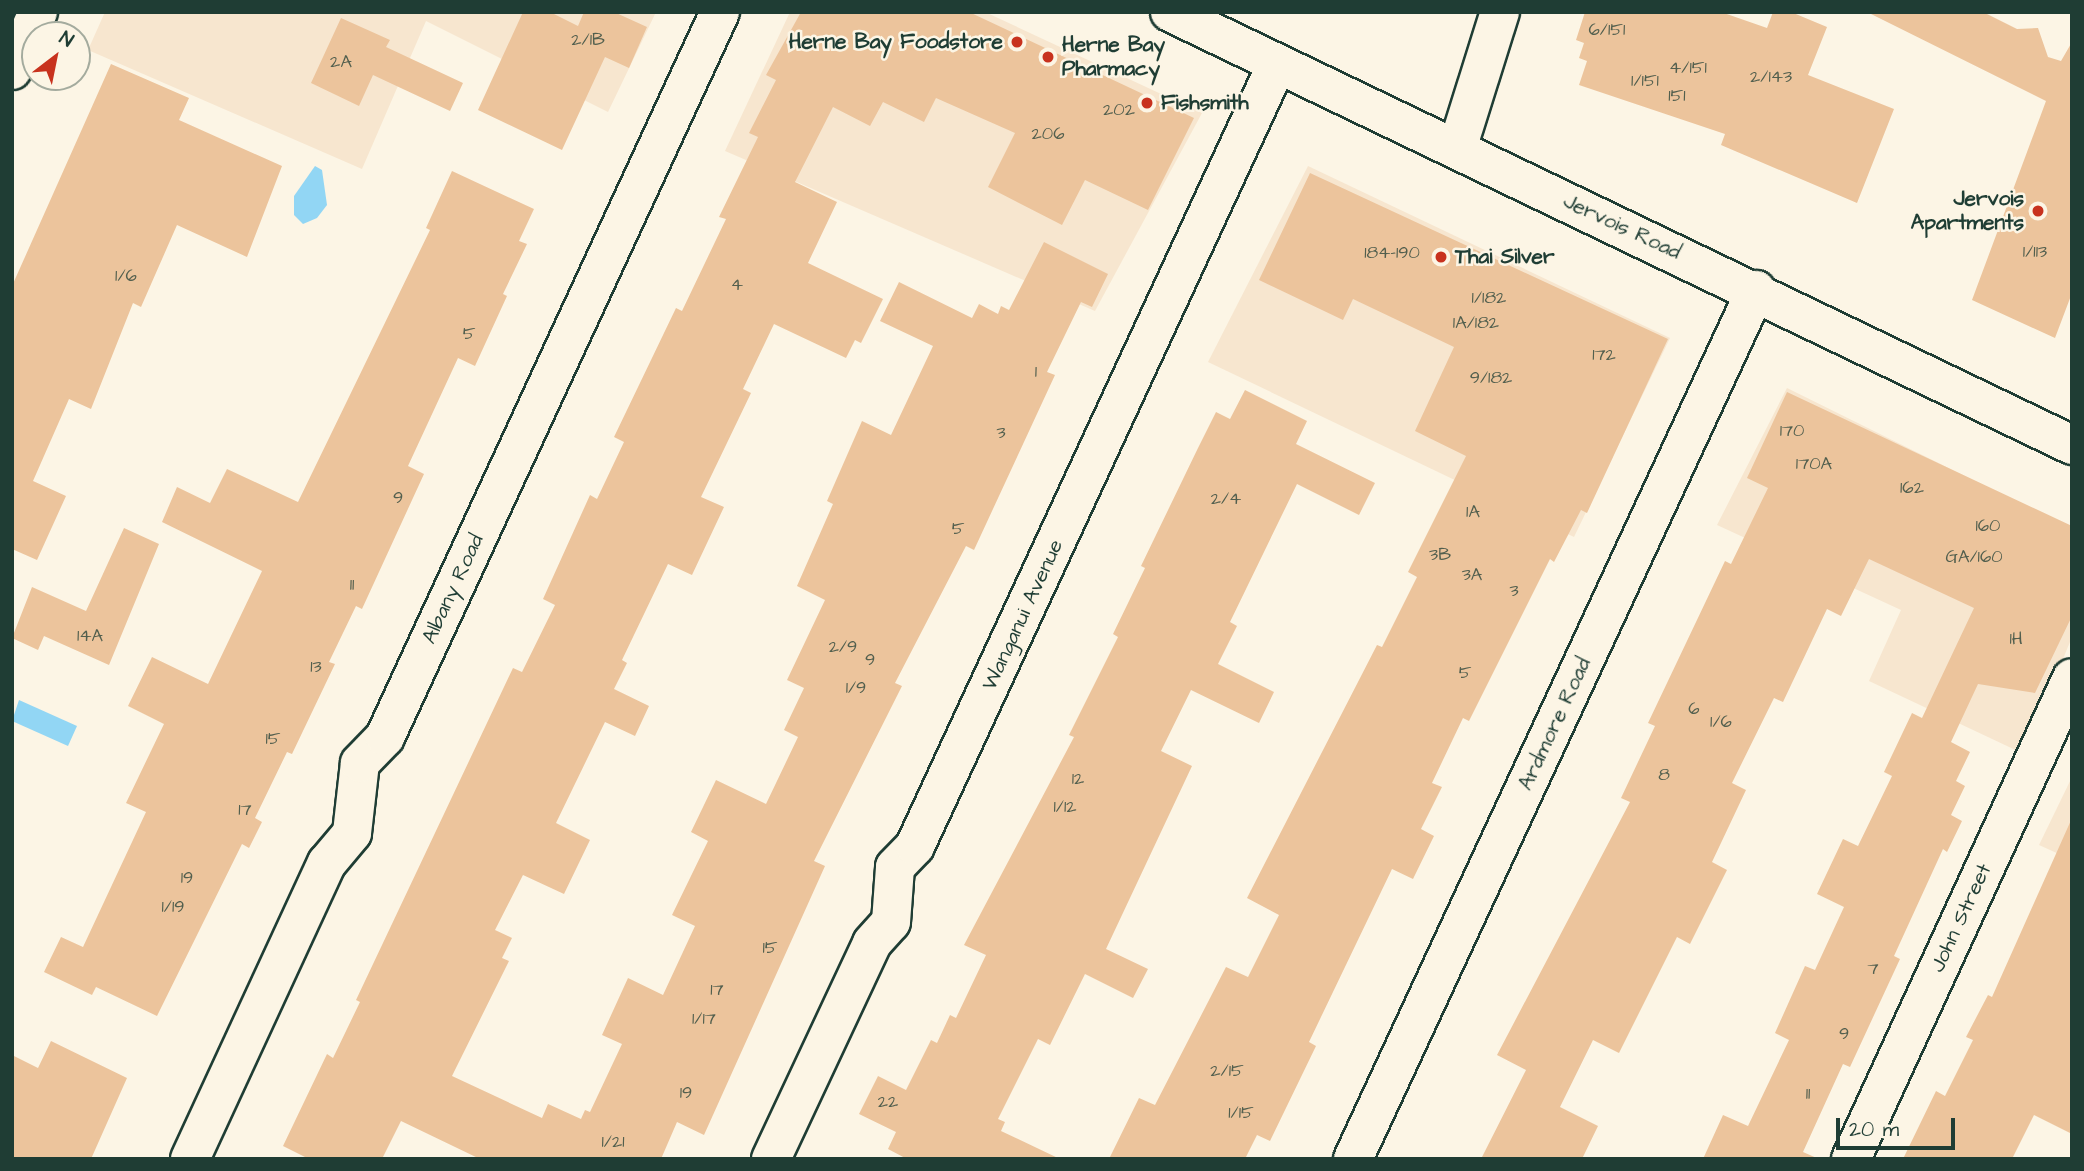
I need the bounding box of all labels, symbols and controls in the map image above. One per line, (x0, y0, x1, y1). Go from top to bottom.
house number: 6/151 (1589, 19, 1625, 41)
north arrow (21, 21, 91, 91)
text: N (54, 25, 79, 54)
house number: 2/1B (571, 29, 605, 51)
place label: Herne Bay Foodstore (789, 29, 1003, 55)
place label: Herne Bay Pharmacy (1062, 32, 1165, 82)
marker: Herne Bay Foodstore (1009, 34, 1025, 50)
marker: Herne Bay Pharmacy (1040, 49, 1056, 65)
house number: 2A (330, 51, 352, 73)
house number: 4/151 (1669, 57, 1707, 79)
house number: 2/143 (1750, 66, 1792, 88)
house number: 1/151 (1631, 70, 1659, 92)
house number: 151 (1668, 85, 1686, 107)
place label: Fishsmith (1161, 90, 1249, 116)
marker: Fishsmith (1139, 95, 1155, 111)
house number: 202 (1103, 99, 1135, 121)
house number: 206 (1032, 123, 1064, 145)
place label: Jervois Apartments (1911, 186, 2024, 236)
street label: Jervois Road (1559, 189, 1685, 265)
marker: Jervois Apartments (2030, 203, 2046, 219)
house number: 1/113 (2023, 241, 2047, 263)
house number: 184-190 (1364, 242, 1420, 264)
place label: Thai Silver (1455, 244, 1555, 270)
marker: Thai Silver (1433, 249, 1449, 265)
house number: 1/6 (115, 265, 137, 287)
house number: 4 (731, 274, 743, 296)
house number: 1/182 (1472, 287, 1506, 309)
house number: 1A/182 (1453, 312, 1499, 334)
house number: 5 (463, 323, 475, 345)
house number: 172 (1592, 344, 1616, 366)
house number: 1 (1035, 361, 1037, 383)
house number: 9/182 (1470, 367, 1512, 389)
house number: 170 (1780, 420, 1804, 442)
house number: 3 (996, 422, 1006, 444)
house number: 170A (1796, 453, 1832, 475)
house number: 162 (1900, 477, 1924, 499)
house number: 9 (393, 487, 403, 509)
house number: 2/4 (1211, 488, 1241, 510)
house number: 1A (1466, 501, 1480, 523)
house number: 160 (1976, 515, 2000, 537)
house number: 5 (952, 518, 964, 540)
street label: Albany Road (417, 530, 489, 648)
street label: Wanganui Avenue (977, 536, 1069, 694)
house number: 3B (1429, 544, 1451, 566)
house number: GA/160 (1945, 546, 2003, 568)
house number: 3A (1462, 564, 1482, 586)
house number: 11 (350, 574, 354, 596)
house number: 3 (1509, 580, 1519, 602)
house number: 14A (77, 625, 103, 647)
house number: 1H (2009, 628, 2023, 650)
house number: 2/9 (829, 636, 857, 658)
house number: 9 (865, 649, 875, 671)
street label: Ardmore Road (1513, 654, 1597, 794)
house number: 13 (310, 656, 322, 678)
house number: 5 (1459, 662, 1471, 684)
house number: 1/9 (846, 677, 866, 699)
house number: 6 (1688, 698, 1700, 720)
house number: 1/6 (1710, 711, 1732, 733)
house number: 15 (265, 728, 281, 750)
house number: 8 (1658, 764, 1670, 786)
house number: 12 (1072, 768, 1084, 790)
house number: 1/12 (1053, 796, 1077, 818)
house number: 17 (238, 799, 252, 821)
street label: John Street (1925, 860, 1997, 976)
house number: 19 (181, 867, 193, 889)
house number: 1/19 (161, 896, 185, 918)
house number: 15 (762, 937, 778, 959)
house number: 7 (1867, 958, 1879, 980)
house number: 17 (710, 979, 724, 1001)
house number: 1/17 (692, 1008, 716, 1030)
house number: 9 (1839, 1023, 1849, 1045)
house number: 2/15 (1210, 1060, 1244, 1082)
house number: 19 (680, 1082, 692, 1104)
house number: 11 (1806, 1083, 1810, 1105)
house number: 22 (878, 1091, 898, 1113)
house number: 1/15 (1228, 1102, 1254, 1124)
scale bar (1839, 1104, 1958, 1148)
text: 20 m (1849, 1115, 1899, 1144)
house number: 1/21 (601, 1131, 625, 1153)

